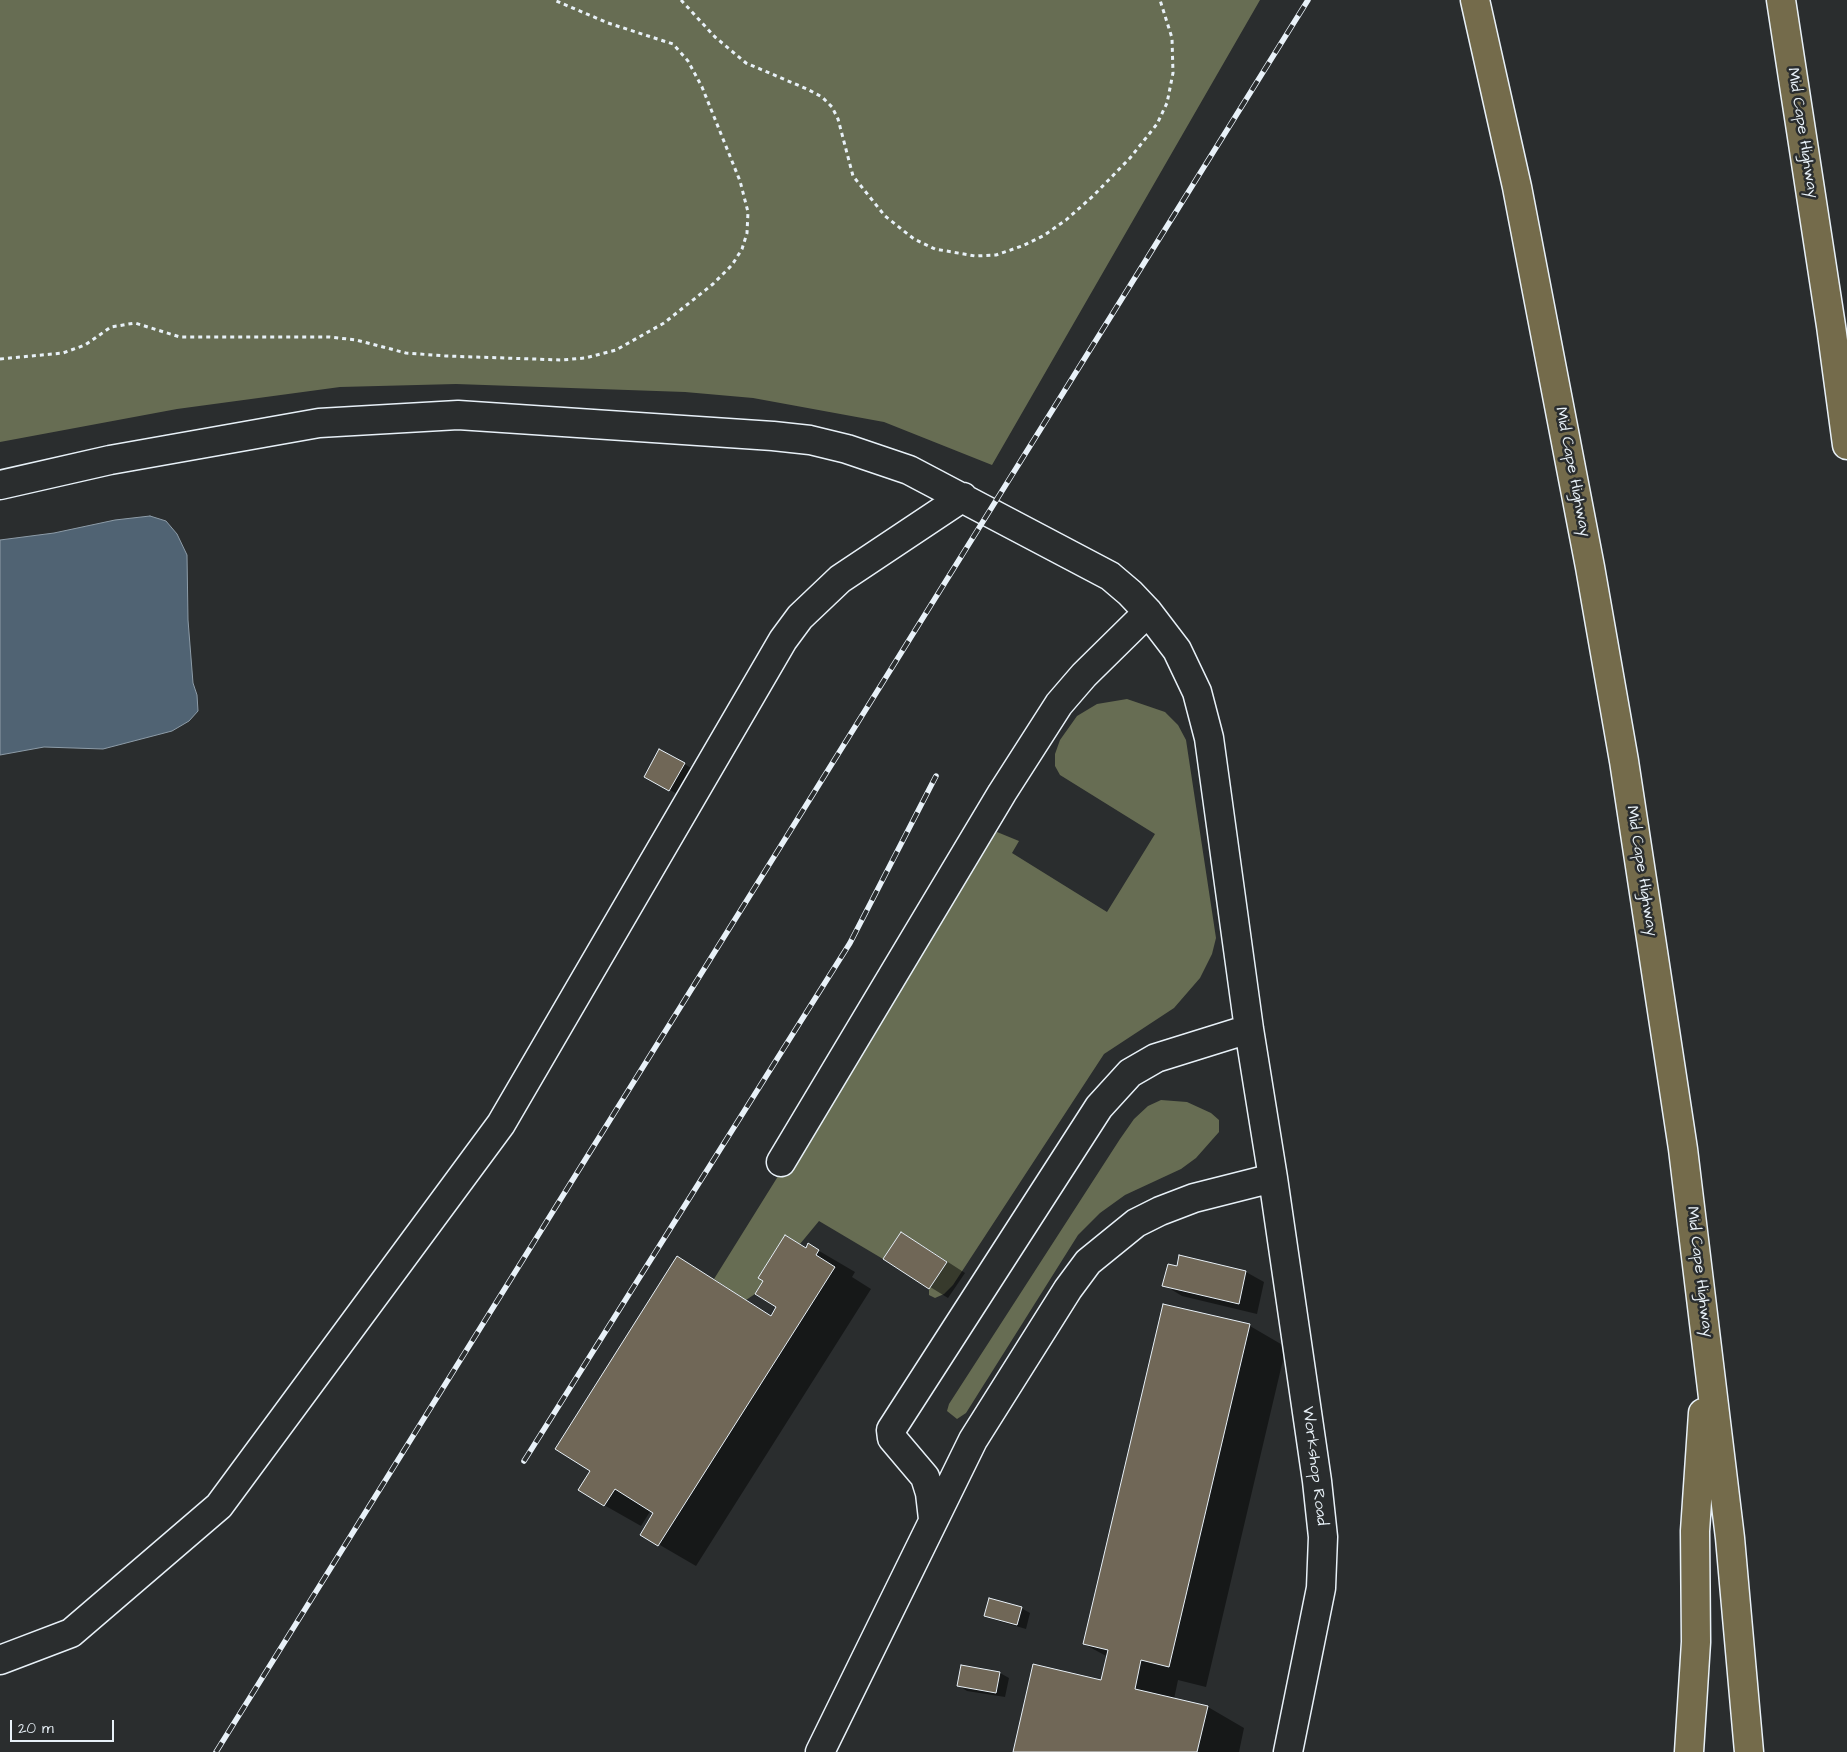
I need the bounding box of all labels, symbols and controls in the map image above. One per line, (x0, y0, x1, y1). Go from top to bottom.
street label: Mid Cape Highway (1782, 66, 1822, 200)
street label: Mid Cape Highway (1550, 405, 1594, 539)
street label: Mid Cape Highway (1621, 804, 1661, 938)
street label: Mid Cape Highway (1681, 1205, 1717, 1339)
street label: Workshop Road (1297, 1405, 1331, 1527)
scale bar (12, 1710, 116, 1742)
text: 20 m (18, 1718, 54, 1739)

